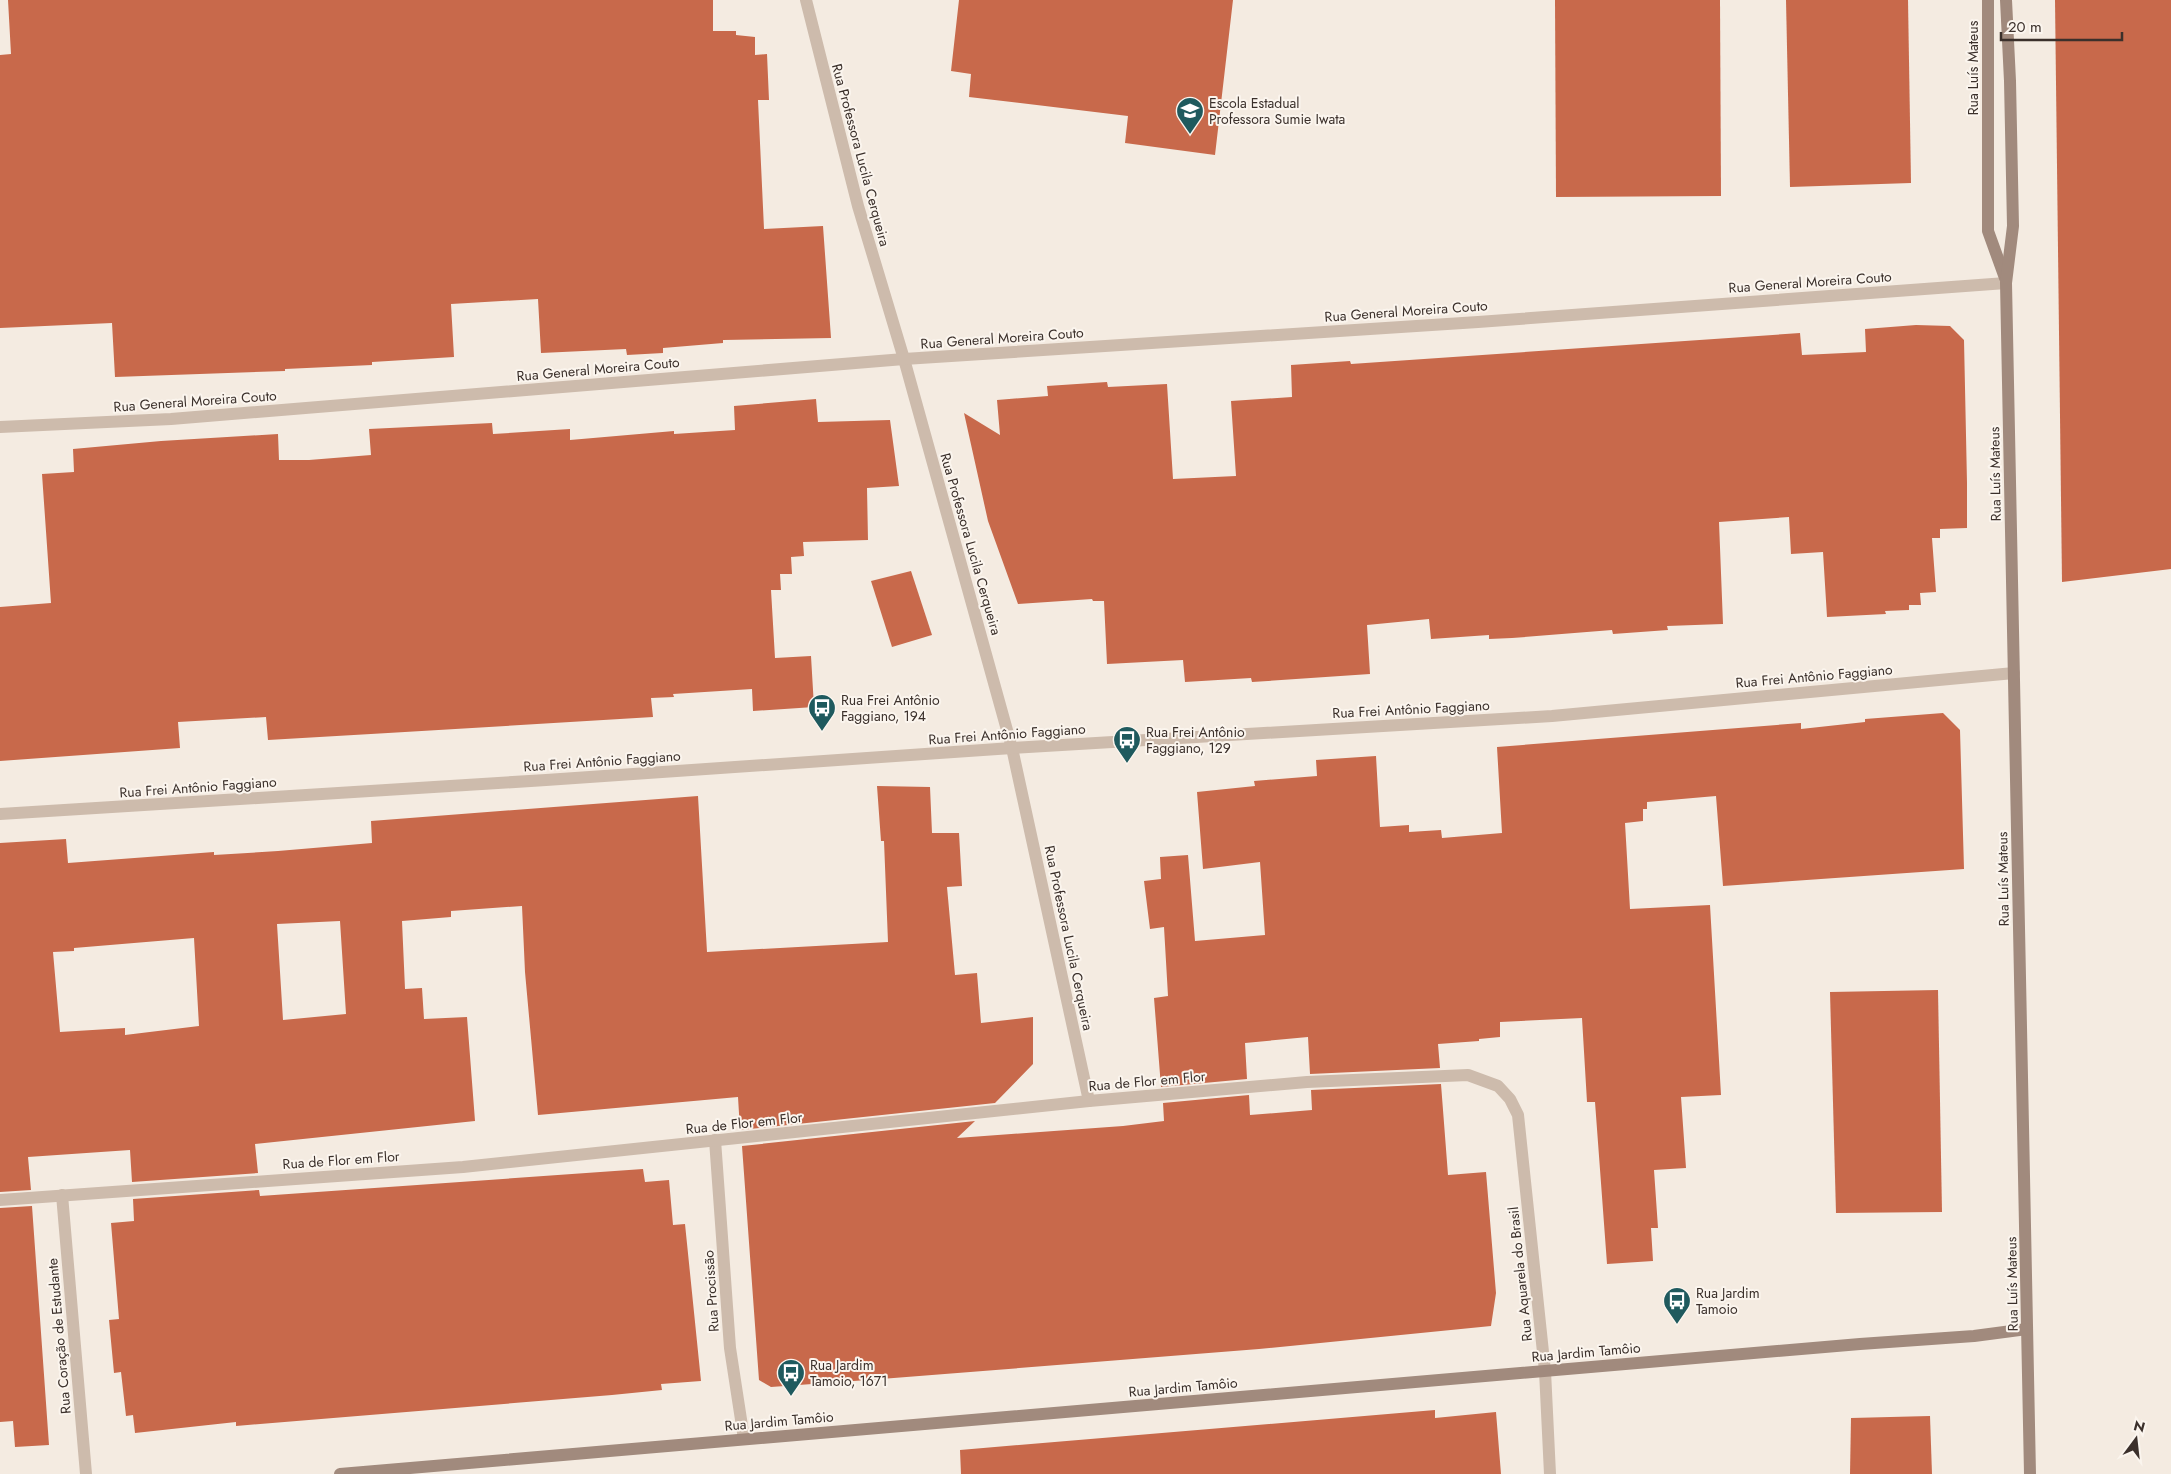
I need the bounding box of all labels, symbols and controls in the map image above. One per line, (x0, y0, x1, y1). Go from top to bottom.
scale bar (2001, 10, 2122, 42)
text: 20 m (2008, 16, 2042, 38)
street label: Rua Luís Mateus (1963, 20, 1983, 115)
street label: Rua Professora Lucila Cerqueira (827, 61, 895, 249)
place label: Escola Estadual Professora Sumie Iwata (1209, 93, 1345, 129)
school or university icon: Escola Estadual Professora Sumie Iwata (1175, 96, 1205, 135)
street label: Rua General Moreira Couto (1728, 266, 1893, 298)
street label: Rua General Moreira Couto (1324, 295, 1489, 327)
street label: Rua General Moreira Couto (920, 322, 1085, 354)
street label: Rua General Moreira Couto (516, 352, 681, 386)
street label: Rua General Moreira Couto (113, 385, 278, 417)
street label: Rua Luís Mateus (1984, 426, 2006, 521)
street label: Rua Professora Lucila Cerqueira (935, 451, 1007, 637)
street label: Rua Frei Antônio Faggiano (1735, 659, 1894, 693)
place label: Rua Frei Antônio Faggiano, 194 (841, 690, 940, 726)
bus stop icon: Rua Frei Antônio Faggiano, 194 (807, 693, 837, 732)
street label: Rua Frei Antônio Faggiano (1332, 695, 1491, 723)
street label: Rua Frei Antônio Faggiano (928, 719, 1087, 749)
place label: Rua Frei Antônio Faggiano, 129 (1146, 722, 1245, 758)
bus stop icon: Rua Frei Antônio Faggiano, 129 (1112, 725, 1142, 764)
street label: Rua Frei Antônio Faggiano (523, 746, 682, 776)
street label: Rua Frei Antônio Faggiano (119, 772, 278, 802)
street label: Rua Luís Mateus (1992, 831, 2014, 926)
street label: Rua Professora Lucila Cerqueira (1040, 844, 1098, 1032)
street label: Rua de Flor em Flor (1088, 1066, 1207, 1096)
street label: Rua de Flor em Flor (685, 1107, 804, 1139)
street label: Rua de Flor em Flor (282, 1146, 400, 1174)
street label: Rua Aquarela do Brasil (1503, 1206, 1537, 1342)
street label: Rua Luís Mateus (2001, 1236, 2023, 1331)
street label: Rua Procissão (698, 1249, 724, 1333)
street label: Rua Coração de Estudante (42, 1257, 76, 1415)
place label: Rua Jardim Tamoio (1696, 1283, 1760, 1319)
bus stop icon: Rua Jardim Tamoio (1662, 1286, 1692, 1325)
street label: Rua Jardim Tamôio (1531, 1337, 1642, 1367)
place label: Rua Jardim Tamoio, 1671 (810, 1355, 888, 1391)
bus stop icon: Rua Jardim Tamoio, 1671 (776, 1358, 806, 1397)
street label: Rua Jardim Tamôio (1128, 1372, 1239, 1402)
street label: Rua Jardim Tamôio (724, 1406, 835, 1436)
north arrow (2111, 1414, 2161, 1464)
text: N (2131, 1415, 2147, 1438)

